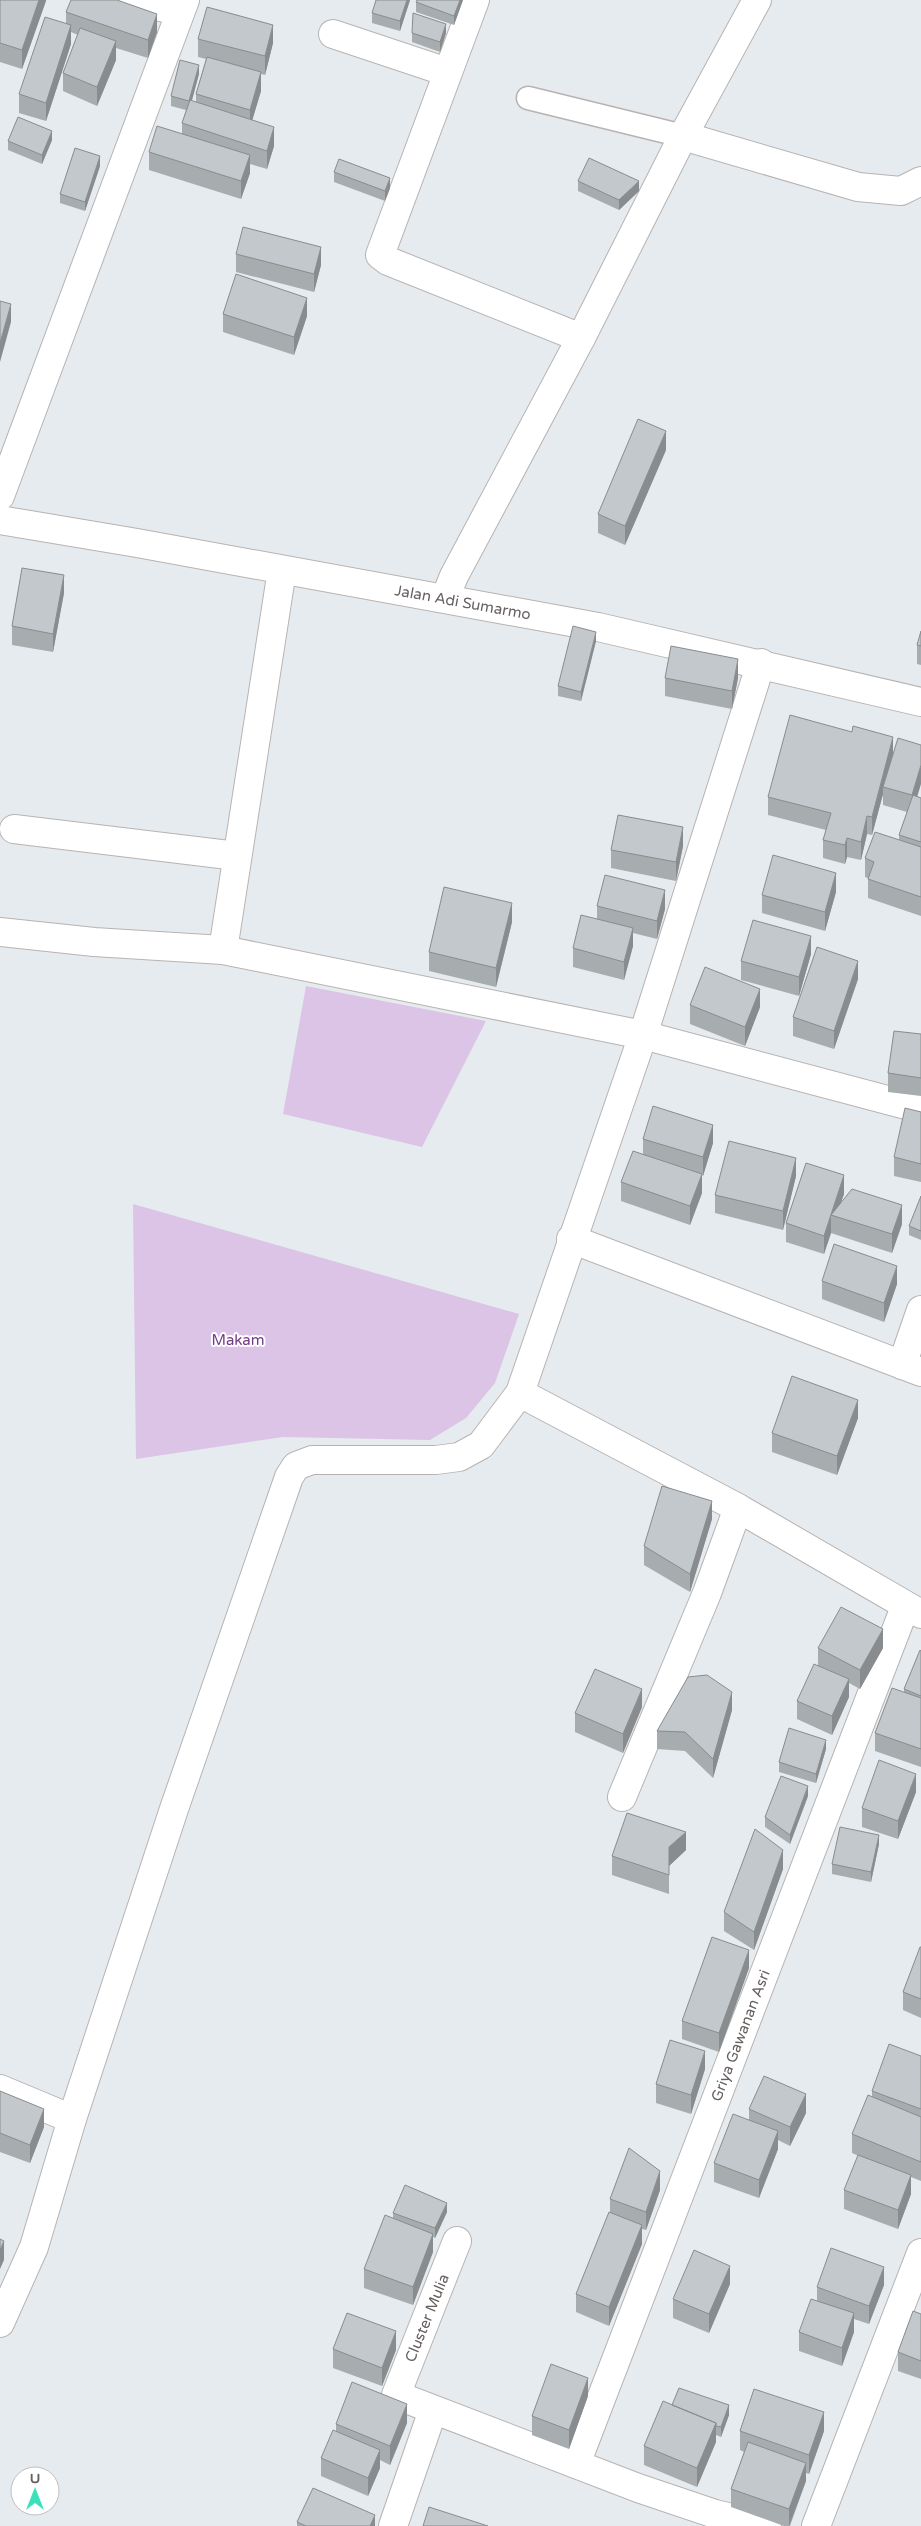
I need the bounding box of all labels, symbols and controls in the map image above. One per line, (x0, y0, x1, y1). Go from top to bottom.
street label: Jalan Adi Sumarmo (393, 581, 532, 624)
park label: Makam (211, 1331, 265, 1349)
street label: Griya Gawanan Asri (707, 1967, 774, 2104)
street label: Cluster Mulia (401, 2271, 453, 2365)
north arrow (10, 2466, 60, 2516)
text: U (30, 2470, 40, 2487)

